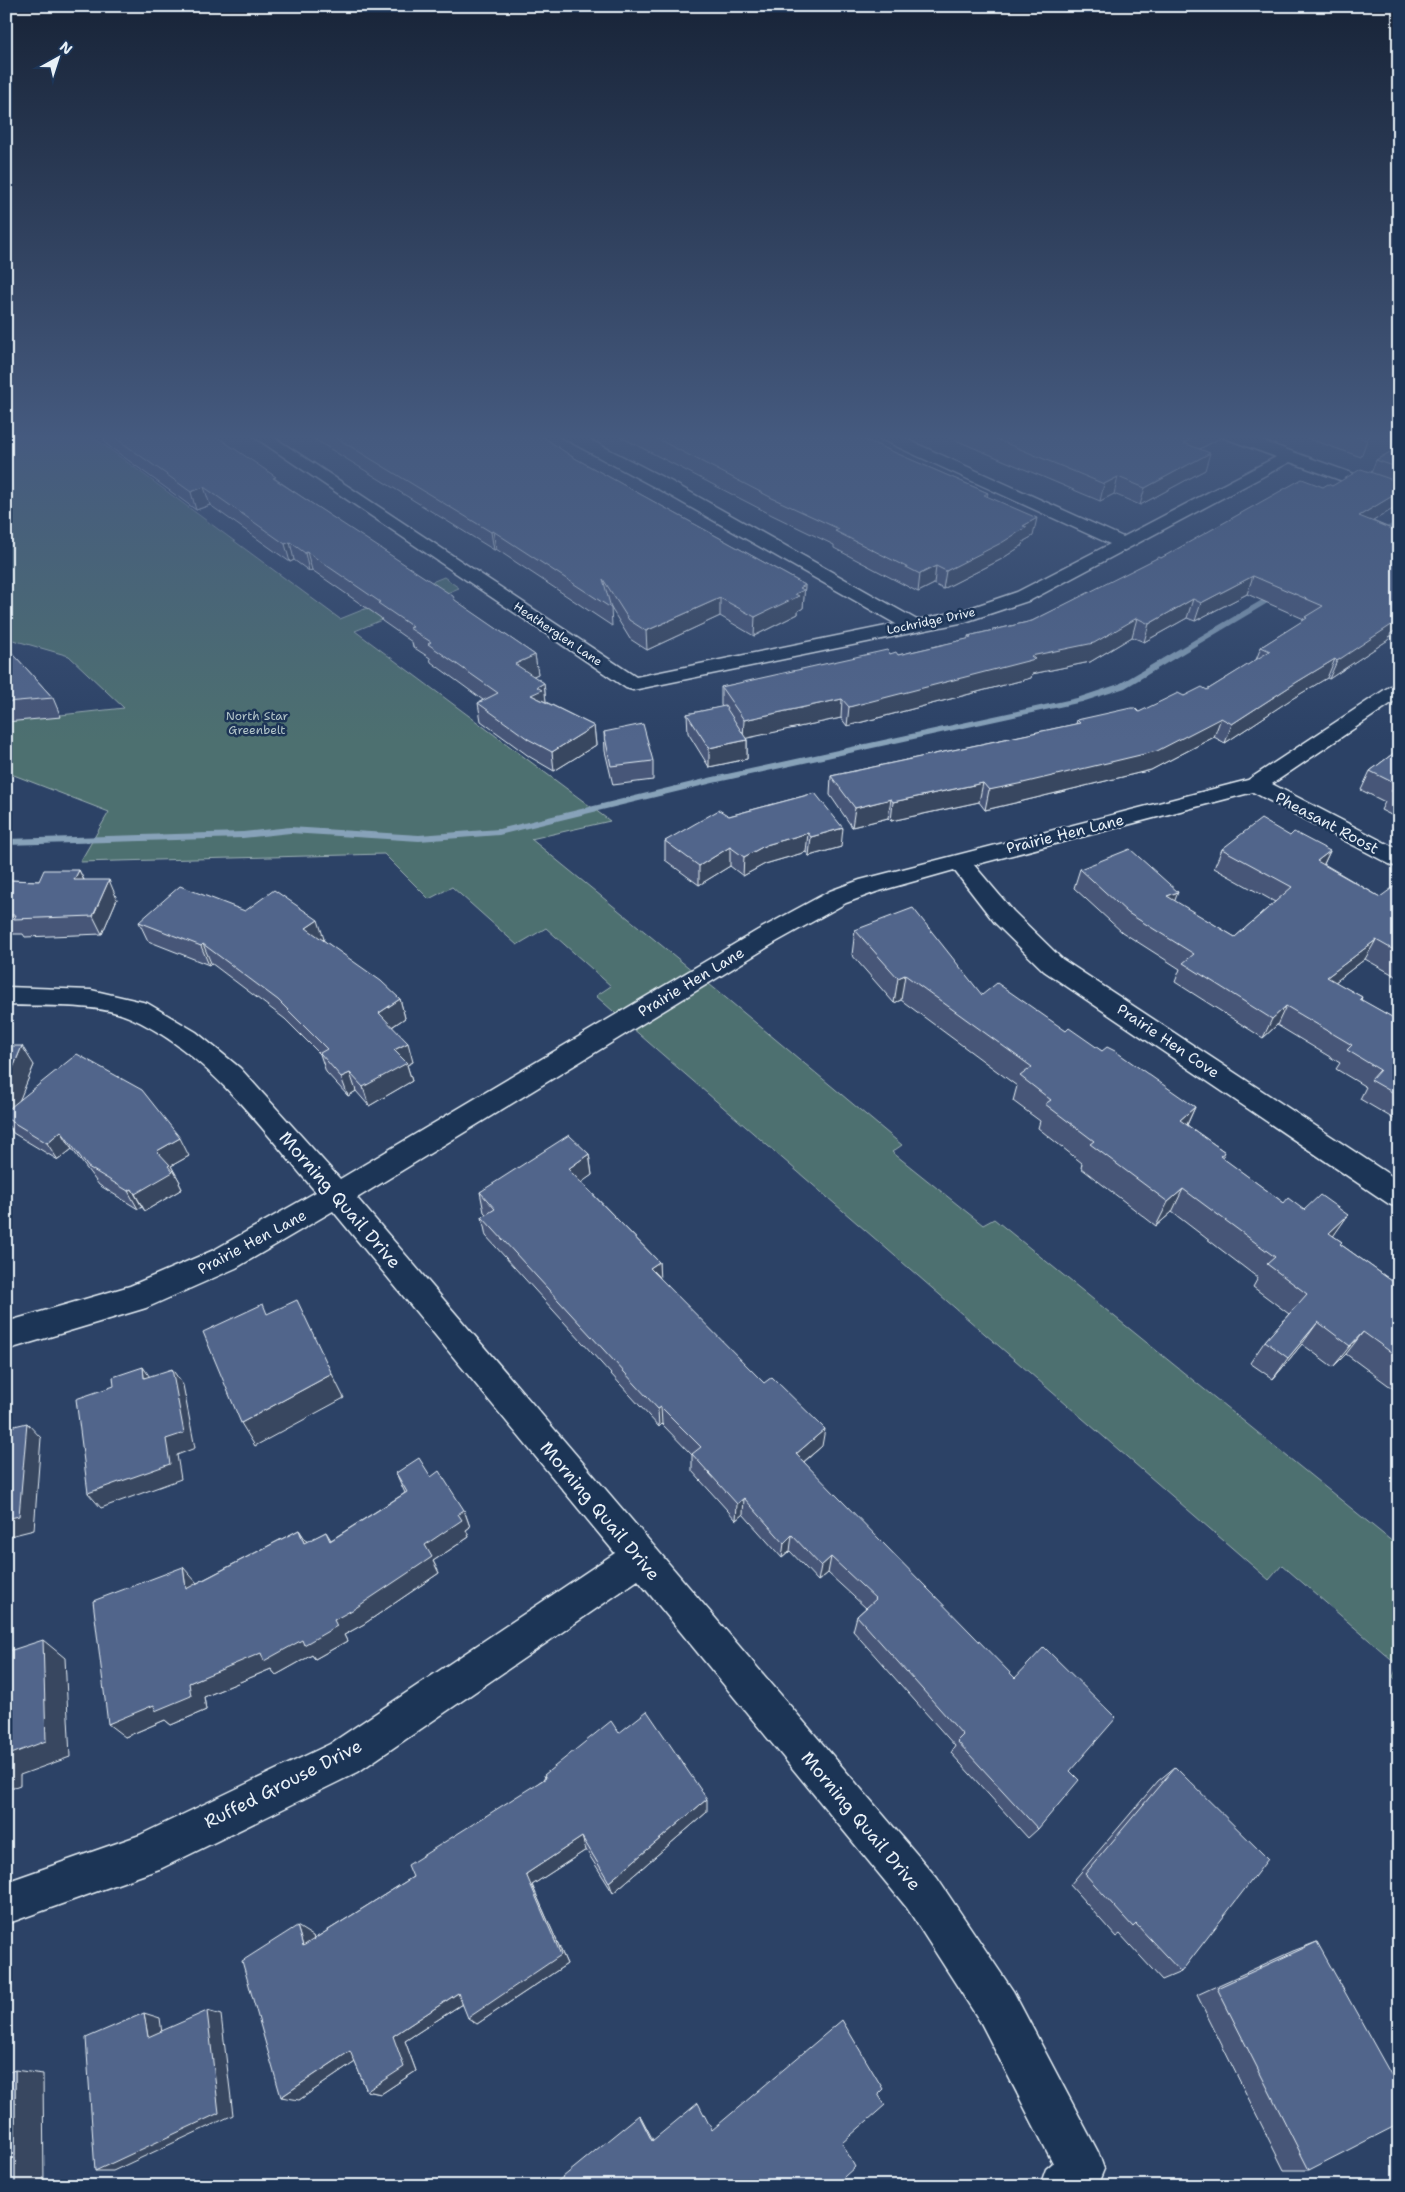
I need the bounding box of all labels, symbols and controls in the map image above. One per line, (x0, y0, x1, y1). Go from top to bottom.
north arrow (32, 32, 82, 82)
text: N (56, 37, 76, 58)
street label: Heatherglen Lane (511, 598, 606, 670)
street label: Lochridge Drive (885, 604, 977, 638)
park label: North Star Greenbelt (226, 708, 289, 738)
street label: Pheasant Roost (1272, 787, 1382, 859)
street label: Prairie Hen Lane (1004, 810, 1126, 858)
street label: Prairie Hen Lane (634, 942, 748, 1022)
street label: Prairie Hen Cove (1113, 999, 1223, 1083)
street label: Morning Quail Drive (274, 1126, 406, 1274)
street label: Prairie Hen Lane (194, 1205, 310, 1279)
street label: Morning Quail Drive (535, 1436, 665, 1586)
street label: Ruffed Grouse Drive (200, 1734, 366, 1834)
street label: Morning Quail Drive (796, 1746, 926, 1896)

